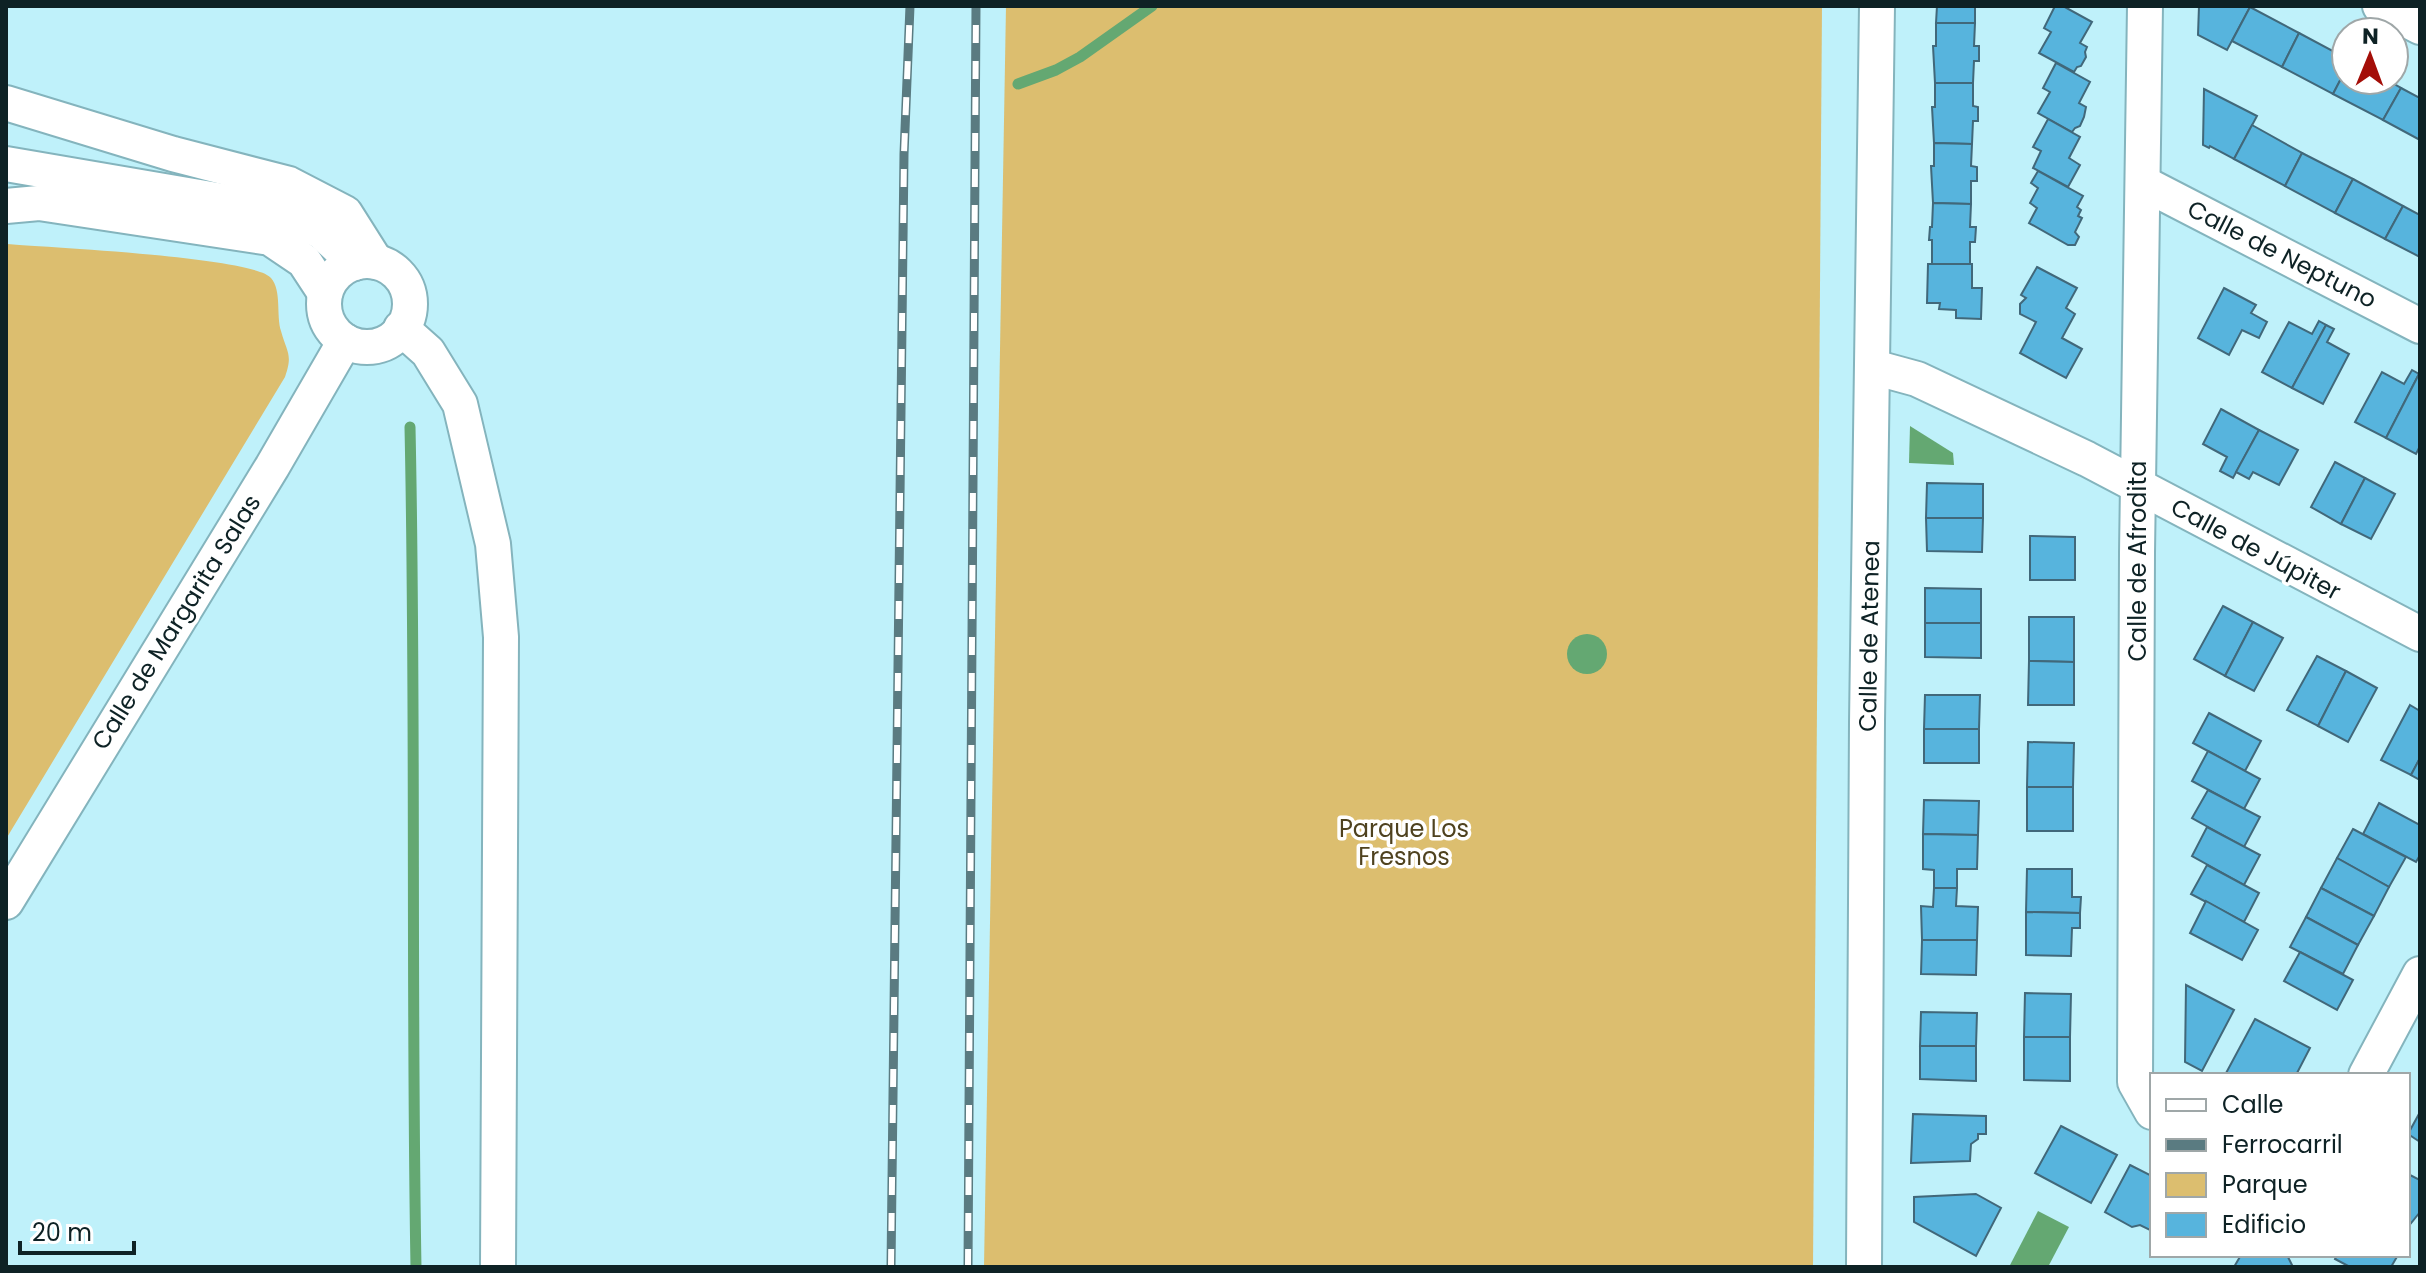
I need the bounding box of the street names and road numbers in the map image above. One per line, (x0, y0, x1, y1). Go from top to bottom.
street label: Calle de Neptuno (2182, 192, 2382, 316)
street label: Calle de Afrodita (2121, 461, 2154, 661)
street label: Calle de Margarita Salas (84, 488, 268, 756)
street label: Calle de Júpiter (2165, 490, 2347, 608)
street label: Calle de Atenea (1851, 540, 1887, 732)

